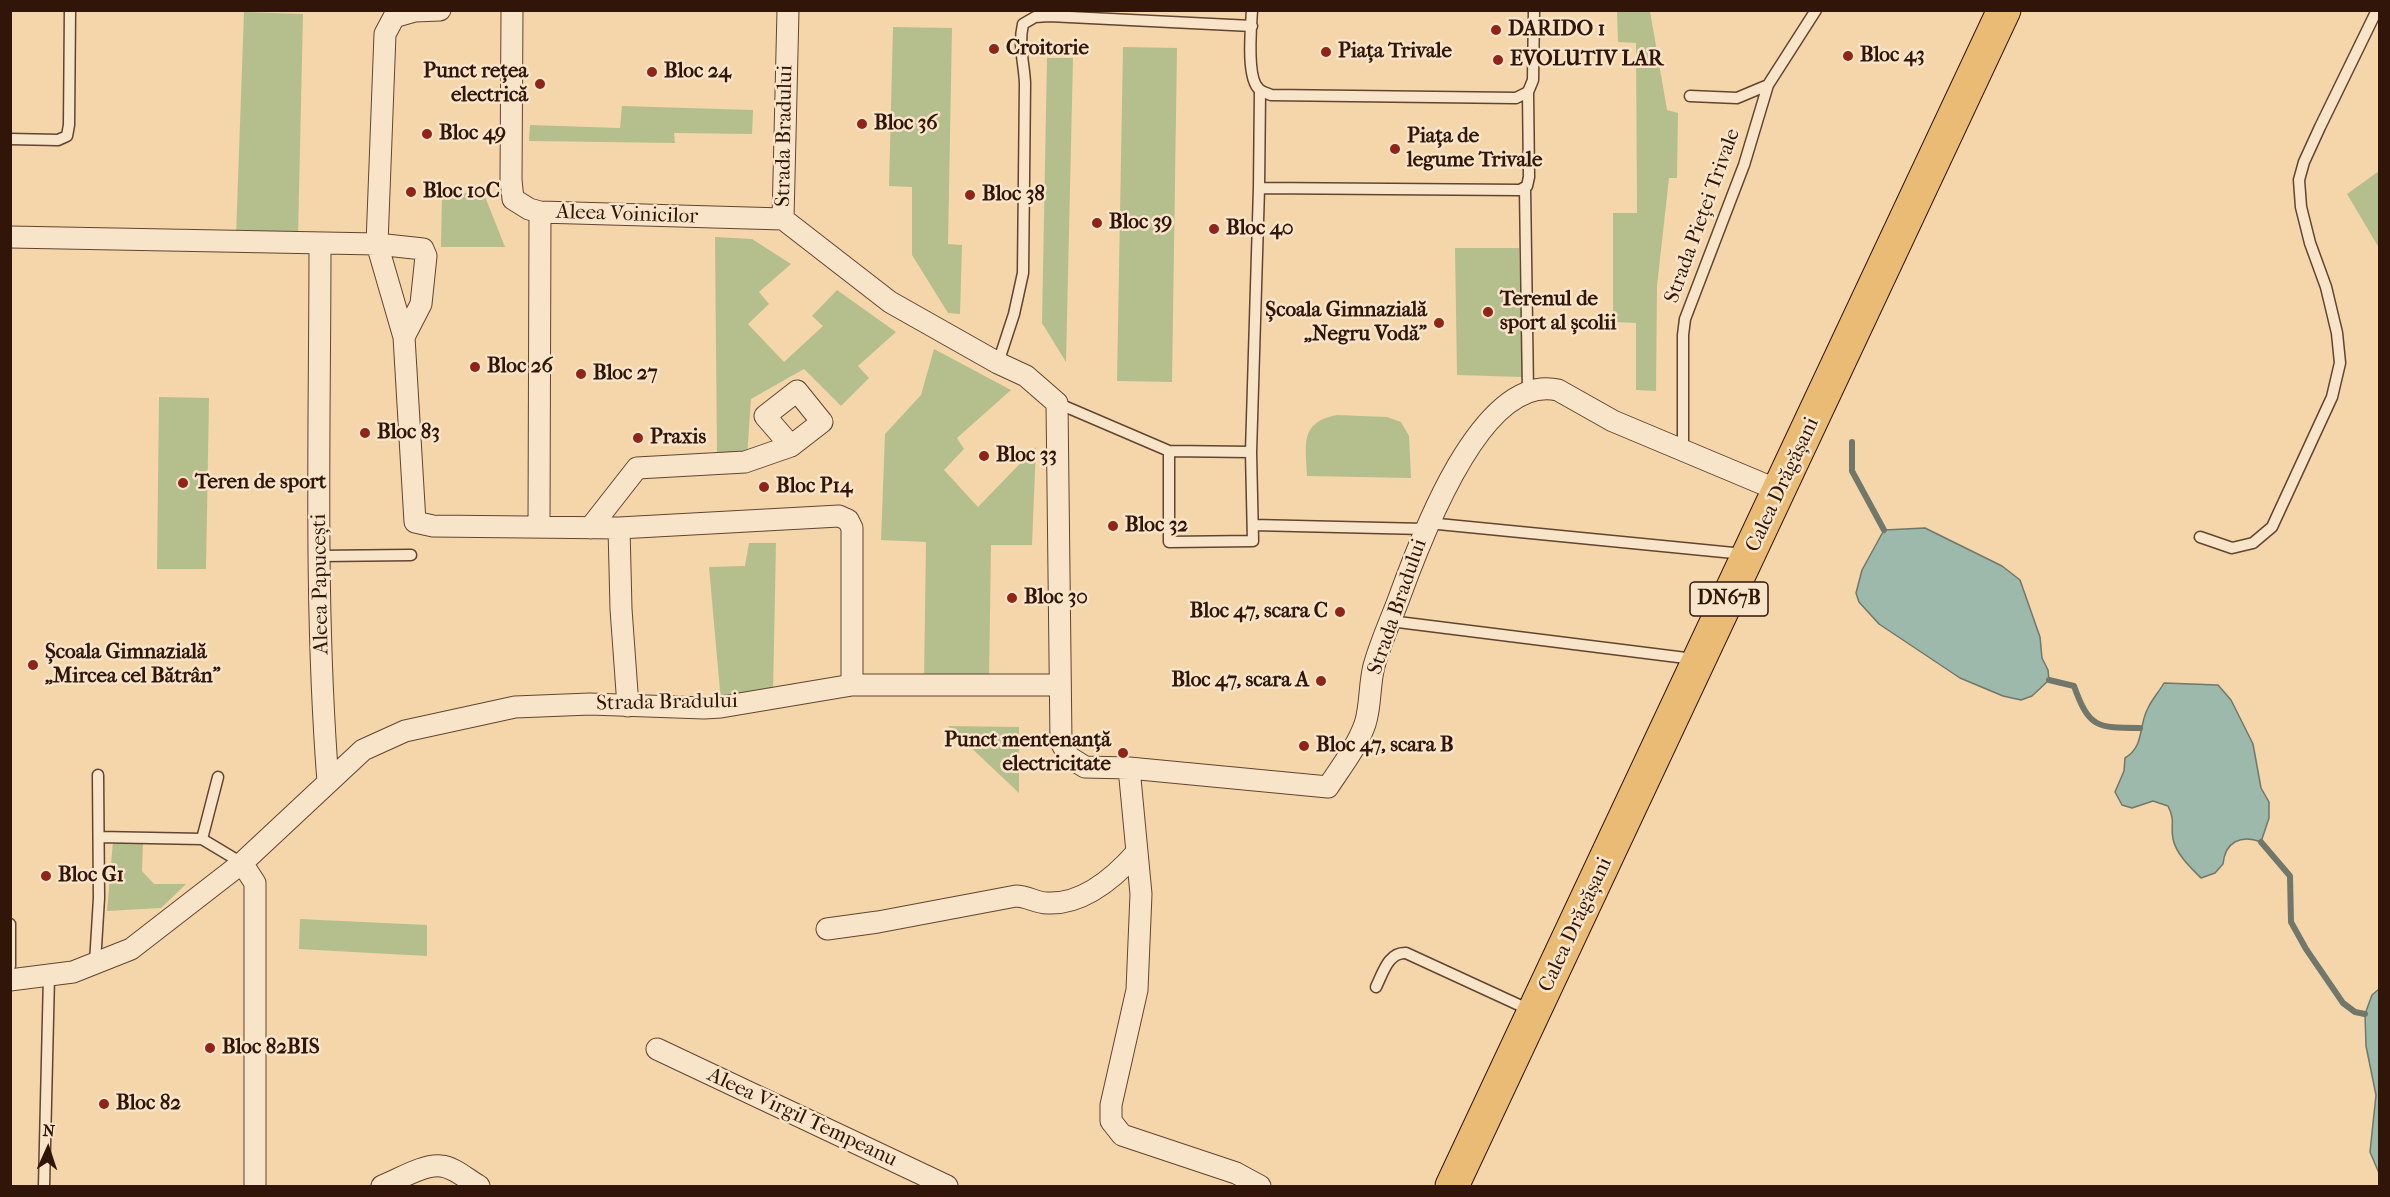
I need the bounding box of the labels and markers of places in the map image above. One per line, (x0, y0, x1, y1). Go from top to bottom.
place label: DARIDO 1 (1508, 17, 1605, 43)
marker: DARIDO 1 (1489, 23, 1503, 37)
place label: Croitorie (1006, 36, 1089, 62)
place label: Piața Trivale (1338, 39, 1452, 65)
marker: Croitorie (987, 42, 1001, 56)
place label: Bloc 43 (1860, 43, 1925, 69)
marker: Piața Trivale (1319, 45, 1333, 59)
place label: EVOLUTIV LAR (1510, 47, 1663, 73)
marker: Bloc 43 (1841, 49, 1855, 63)
marker: EVOLUTIV LAR (1491, 53, 1505, 67)
place label: Punct rețea electrică (423, 59, 528, 109)
place label: Bloc 24 (664, 59, 731, 85)
marker: Bloc 24 (645, 65, 659, 79)
marker: Punct rețea electrică (533, 77, 547, 91)
place label: Bloc 36 (874, 111, 938, 137)
marker: Bloc 36 (855, 117, 869, 131)
place label: Bloc 49 (439, 121, 506, 147)
place label: Piața de legume Trivale (1407, 124, 1542, 174)
marker: Bloc 49 (420, 127, 434, 141)
marker: Piața de legume Trivale (1388, 142, 1402, 156)
place label: Bloc 10C (423, 179, 500, 205)
place label: Bloc 38 (982, 182, 1045, 208)
marker: Bloc 10C (404, 185, 418, 199)
marker: Bloc 38 (963, 188, 977, 202)
place label: Bloc 39 (1109, 210, 1172, 236)
marker: Bloc 39 (1090, 216, 1104, 230)
place label: Bloc 40 (1226, 216, 1294, 242)
marker: Bloc 40 (1207, 222, 1221, 236)
place label: Terenul de sport al școlii (1500, 287, 1616, 337)
place label: Școala Gimnazială „Negru Vodă” (1265, 298, 1427, 348)
marker: Terenul de sport al școlii (1481, 305, 1495, 319)
marker: Școala Gimnazială „Negru Vodă” (1432, 316, 1446, 330)
place label: Bloc 26 (487, 354, 553, 380)
marker: Bloc 26 (468, 360, 482, 374)
place label: Bloc 27 (593, 361, 658, 387)
marker: Bloc 27 (574, 367, 588, 381)
place label: Bloc 83 (377, 420, 440, 446)
place label: Praxis (650, 425, 706, 451)
marker: Bloc 83 (358, 426, 372, 440)
marker: Praxis (631, 431, 645, 445)
place label: Bloc 33 (996, 443, 1057, 469)
marker: Bloc 33 (977, 449, 991, 463)
place label: Teren de sport (195, 470, 326, 496)
place label: Bloc P14 (776, 474, 852, 500)
marker: Teren de sport (176, 476, 190, 490)
marker: Bloc P14 (757, 480, 771, 494)
place label: Bloc 32 (1125, 513, 1188, 539)
marker: Bloc 32 (1106, 519, 1120, 533)
place label: Bloc 30 (1024, 585, 1088, 611)
marker: Bloc 30 (1005, 591, 1019, 605)
place label: Bloc 47, scara C (1190, 599, 1328, 625)
marker: Bloc 47, scara C (1333, 605, 1347, 619)
place label: Școala Gimnazială „Mircea cel Bătrân” (45, 640, 221, 690)
marker: Școala Gimnazială „Mircea cel Bătrân” (26, 658, 40, 672)
place label: Bloc 47, scara A (1171, 668, 1309, 694)
marker: Bloc 47, scara A (1314, 674, 1328, 688)
place label: Punct mentenanță electricitate (944, 728, 1111, 778)
place label: Bloc 47, scara B (1316, 733, 1454, 759)
marker: Bloc 47, scara B (1297, 739, 1311, 753)
marker: Punct mentenanță electricitate (1116, 746, 1130, 760)
place label: Bloc G1 (58, 863, 124, 889)
marker: Bloc G1 (39, 869, 53, 883)
place label: Bloc 82BIS (222, 1035, 320, 1061)
marker: Bloc 82BIS (203, 1041, 217, 1055)
place label: Bloc 82 (116, 1091, 181, 1117)
marker: Bloc 82 (97, 1097, 111, 1111)

